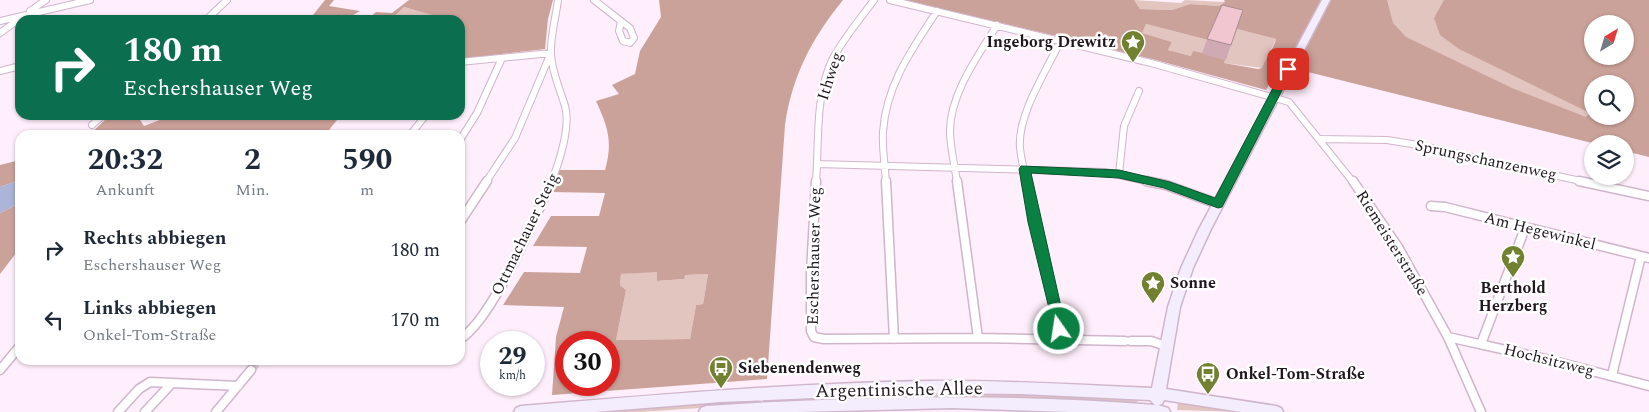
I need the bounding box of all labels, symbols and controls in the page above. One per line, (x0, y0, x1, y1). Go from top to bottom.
north arrow (1584, 15, 1634, 65)
map controls (1584, 15, 1634, 185)
text: 180 m (123, 24, 222, 77)
place icon: Ingeborg Drewitz (1120, 29, 1146, 63)
place label: Ingeborg Drewitz (987, 30, 1116, 54)
icon: right (40, 35, 105, 100)
pin (1267, 48, 1309, 90)
street label: Ithweg (811, 49, 849, 103)
icon: arrive (1274, 55, 1302, 83)
text: Eschershauser Weg (123, 72, 313, 105)
button: search (1584, 75, 1634, 125)
street label: Sprungschanzenweg (1413, 133, 1559, 187)
button: layers (1584, 135, 1634, 185)
text: 20:32 (88, 137, 163, 183)
text: 2 (244, 137, 261, 183)
text: 590 (342, 137, 392, 183)
street label: Ottmachauer Steig (485, 169, 565, 299)
text: Ankunft (96, 178, 155, 202)
text: Min. (236, 178, 269, 202)
text: m (360, 178, 374, 202)
street label: Riemeisterstraße (1350, 185, 1434, 301)
street label: Eschershauser Weg (801, 187, 827, 325)
street label: Am Hegewinkel (1482, 206, 1598, 256)
text: Rechts abbiegen (83, 224, 227, 253)
icon: right (40, 236, 68, 264)
text: 180 m (390, 236, 440, 265)
place icon: Berthold Herzberg (1500, 244, 1526, 278)
text: Eschershauser Weg (83, 253, 221, 277)
place icon: Sonne (1140, 270, 1166, 304)
place label: Sonne (1170, 271, 1216, 295)
place label: Berthold Herzberg (1479, 276, 1547, 318)
text: Links abbiegen (83, 294, 217, 323)
position arrow (1032, 302, 1084, 354)
icon: left (40, 306, 68, 334)
text: 170 m (390, 306, 440, 335)
text: Onkel-Tom-Straße (83, 323, 216, 347)
speed limit sign: 30 (555, 331, 620, 396)
street label: Hochsitzweg (1501, 337, 1597, 383)
text: 29 (498, 338, 527, 376)
bus stop icon: Siebenendenweg (708, 355, 734, 389)
place label: Siebenendenweg (738, 356, 861, 380)
bus stop icon: Onkel-Tom-Straße (1195, 361, 1221, 395)
place label: Onkel-Tom-Straße (1226, 362, 1365, 386)
text: km/h (499, 366, 526, 385)
street label: Argentinische Allee (815, 374, 983, 406)

